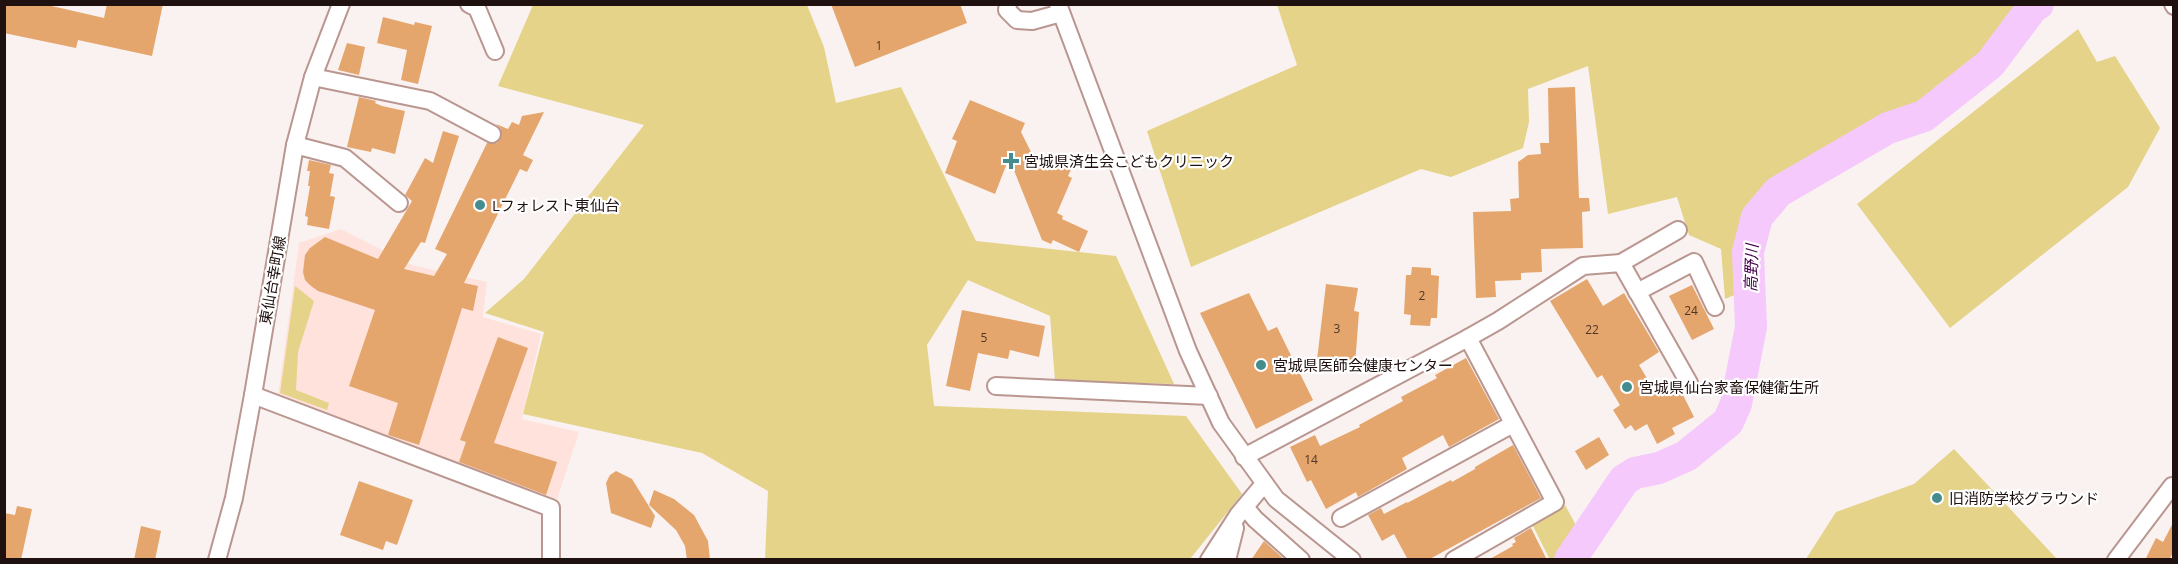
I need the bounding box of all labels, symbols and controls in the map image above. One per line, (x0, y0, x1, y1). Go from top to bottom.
house number: 1 (876, 37, 882, 54)
place label: 宮城県済生会こどもクリニック (1024, 151, 1234, 171)
marker: 宮城県済生会こどもクリニック (1002, 152, 1020, 170)
place label: Lフォレスト東仙台 (492, 195, 620, 215)
marker: Lフォレスト東仙台 (473, 198, 487, 212)
street label: 東仙台幸町線 (254, 234, 290, 326)
water label: 高野川 (1739, 242, 1763, 292)
house number: 2 (1419, 287, 1426, 304)
house number: 24 (1684, 302, 1698, 319)
house number: 3 (1334, 320, 1341, 337)
house number: 22 (1585, 321, 1599, 338)
house number: 5 (981, 329, 988, 346)
place label: 宮城県医師会健康センター (1273, 355, 1453, 375)
marker: 宮城県医師会健康センター (1254, 358, 1268, 372)
place label: 宮城県仙台家畜保健衛生所 (1639, 377, 1819, 397)
marker: 宮城県仙台家畜保健衛生所 (1620, 380, 1634, 394)
house number: 14 (1304, 451, 1318, 468)
place label: 旧消防学校グラウンド (1949, 488, 2099, 508)
marker: 旧消防学校グラウンド (1930, 491, 1944, 505)

